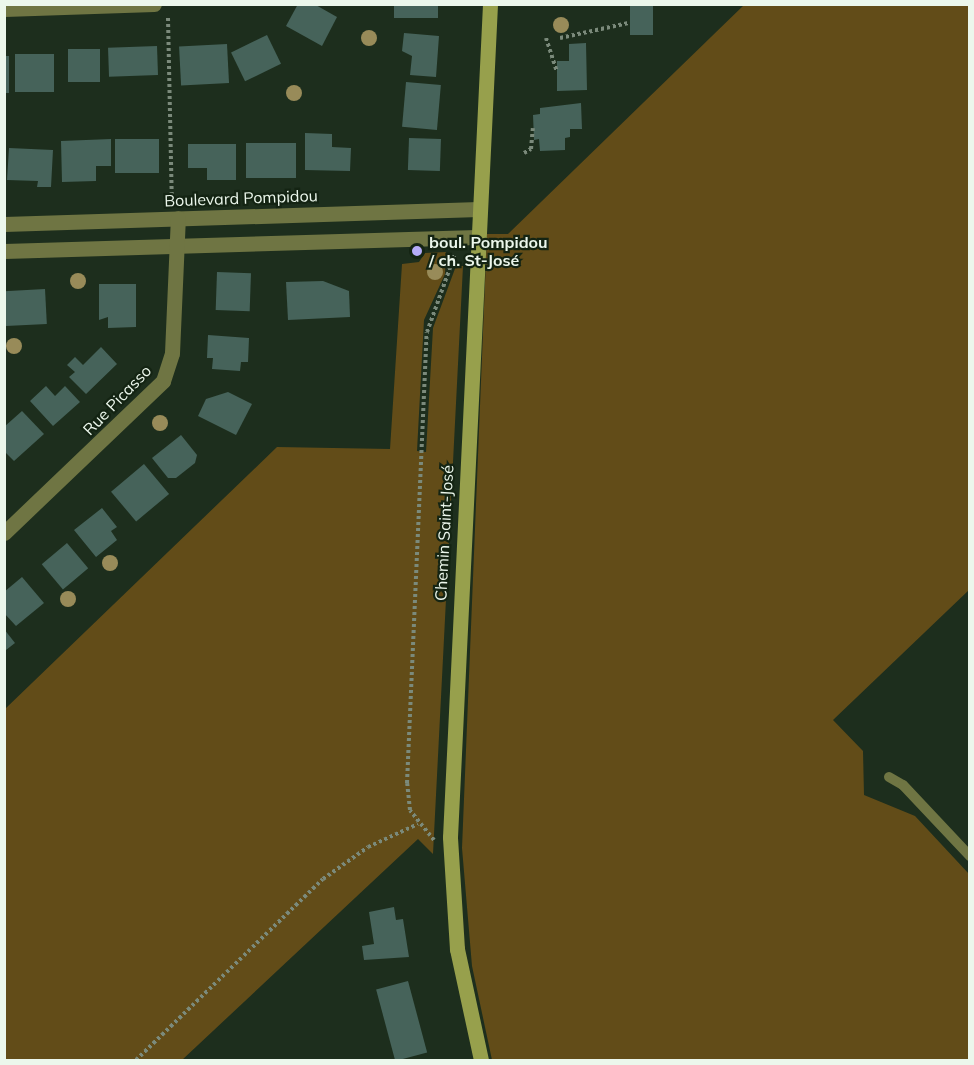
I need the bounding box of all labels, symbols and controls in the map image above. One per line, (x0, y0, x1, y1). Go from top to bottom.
street label: Boulevard Pompidou (164, 186, 318, 210)
place label: boul. Pompidou / ch. St-José (429, 232, 548, 270)
marker: boul. Pompidou / ch. St-José (410, 244, 424, 258)
street label: Rue Picasso (79, 361, 155, 439)
street label: Chemin Saint-José (431, 465, 457, 601)

